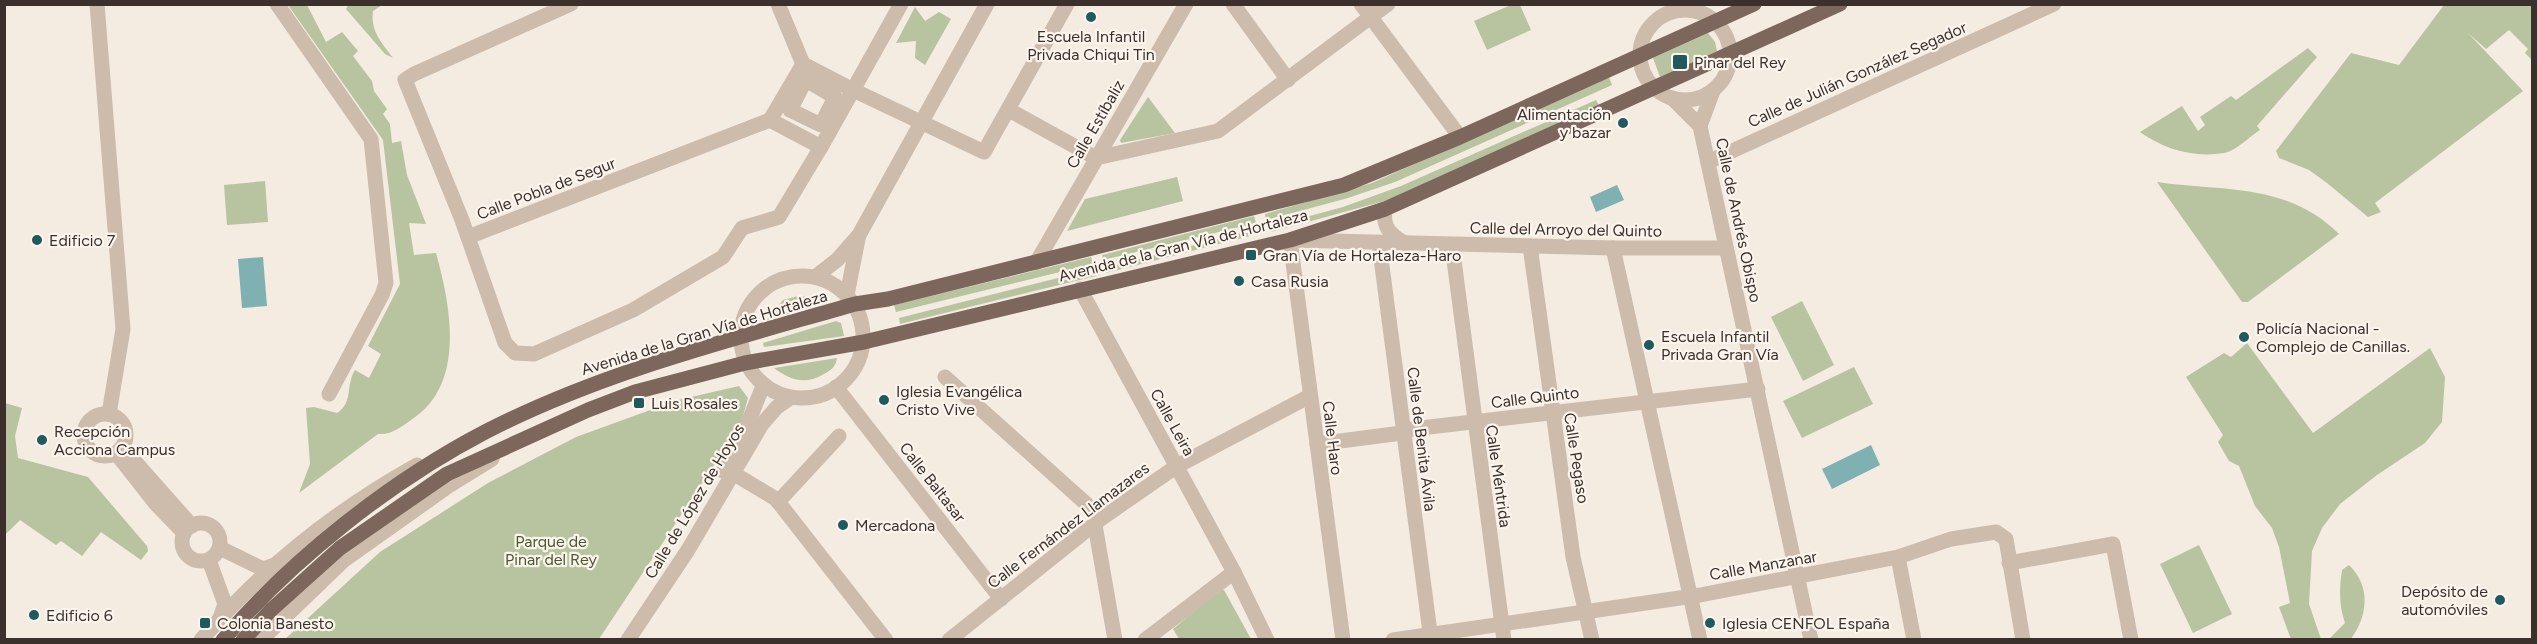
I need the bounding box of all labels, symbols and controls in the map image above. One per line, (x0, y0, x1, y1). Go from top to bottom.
marker: Escuela Infantil Privada Chiqui Tin (1084, 10, 1098, 24)
street label: Calle de Julián González Segador (1745, 17, 1970, 131)
place label: Escuela Infantil Privada Chiqui Tin (1027, 27, 1155, 64)
marker: Pinar del Rey (1671, 53, 1689, 71)
place label: Pinar del Rey (1694, 53, 1787, 72)
street label: Calle Estíbaliz (1063, 77, 1128, 172)
place label: Alimentación y bazar (1517, 105, 1612, 142)
marker: Alimentación y bazar (1616, 116, 1630, 130)
street label: Calle de Andrés Obispo (1712, 136, 1765, 304)
street label: Calle Pobla de Segur (474, 153, 619, 224)
street label: Avenida de la Gran Vía de Hortaleza (1057, 205, 1310, 286)
street label: Calle del Arroyo del Quinto (1470, 218, 1662, 241)
place label: Edificio 7 (49, 231, 116, 250)
marker: Edificio 7 (30, 233, 44, 247)
place label: Gran Vía de Hortaleza-Haro (1263, 246, 1461, 265)
marker: Gran Vía de Hortaleza-Haro (1244, 248, 1258, 262)
place label: Casa Rusia (1251, 272, 1329, 291)
marker: Casa Rusia (1232, 274, 1246, 288)
street label: Avenida de la Gran Vía de Hortaleza (579, 286, 829, 379)
place label: Policía Nacional - Complejo de Canillas. (2256, 319, 2410, 356)
place label: Escuela Infantil Privada Gran Vía (1661, 327, 1779, 364)
marker: Policía Nacional - Complejo de Canillas. (2237, 330, 2251, 344)
marker: Escuela Infantil Privada Gran Vía (1642, 338, 1656, 352)
street label: Calle de Benita Ávila (1403, 366, 1440, 512)
place label: Iglesia Evangélica Cristo Vive (896, 382, 1022, 419)
street label: Calle Quinto (1490, 383, 1580, 412)
street label: Calle Leira (1146, 385, 1199, 459)
marker: Iglesia Evangélica Cristo Vive (877, 393, 891, 407)
place label: Luis Rosales (651, 394, 738, 413)
marker: Luis Rosales (632, 396, 646, 410)
street label: Calle Haro (1319, 400, 1346, 476)
street label: Calle Pegaso (1560, 411, 1593, 505)
street label: Calle de López de Hoyos (641, 420, 748, 582)
place label: Recepción Acciona Campus (54, 422, 175, 459)
street label: Calle Méntrida (1482, 424, 1515, 529)
marker: Recepción Acciona Campus (35, 433, 49, 447)
street label: Calle Baltasar (896, 439, 970, 526)
street label: Calle Fernández Llamazares (984, 458, 1153, 592)
place label: Mercadona (855, 516, 935, 535)
marker: Mercadona (836, 518, 850, 532)
park label: Parque de Pinar del Rey (505, 532, 598, 569)
street label: Calle Manzanar (1708, 547, 1819, 584)
place label: Depósito de automóviles (2401, 582, 2488, 619)
marker: Depósito de automóviles (2493, 593, 2507, 607)
place label: Edificio 6 (46, 606, 113, 625)
marker: Edificio 6 (27, 608, 41, 622)
place label: Colonia Banesto (217, 614, 334, 633)
place label: Iglesia CENFOL España (1722, 614, 1890, 633)
marker: Colonia Banesto (198, 616, 212, 630)
marker: Iglesia CENFOL España (1703, 616, 1717, 630)

